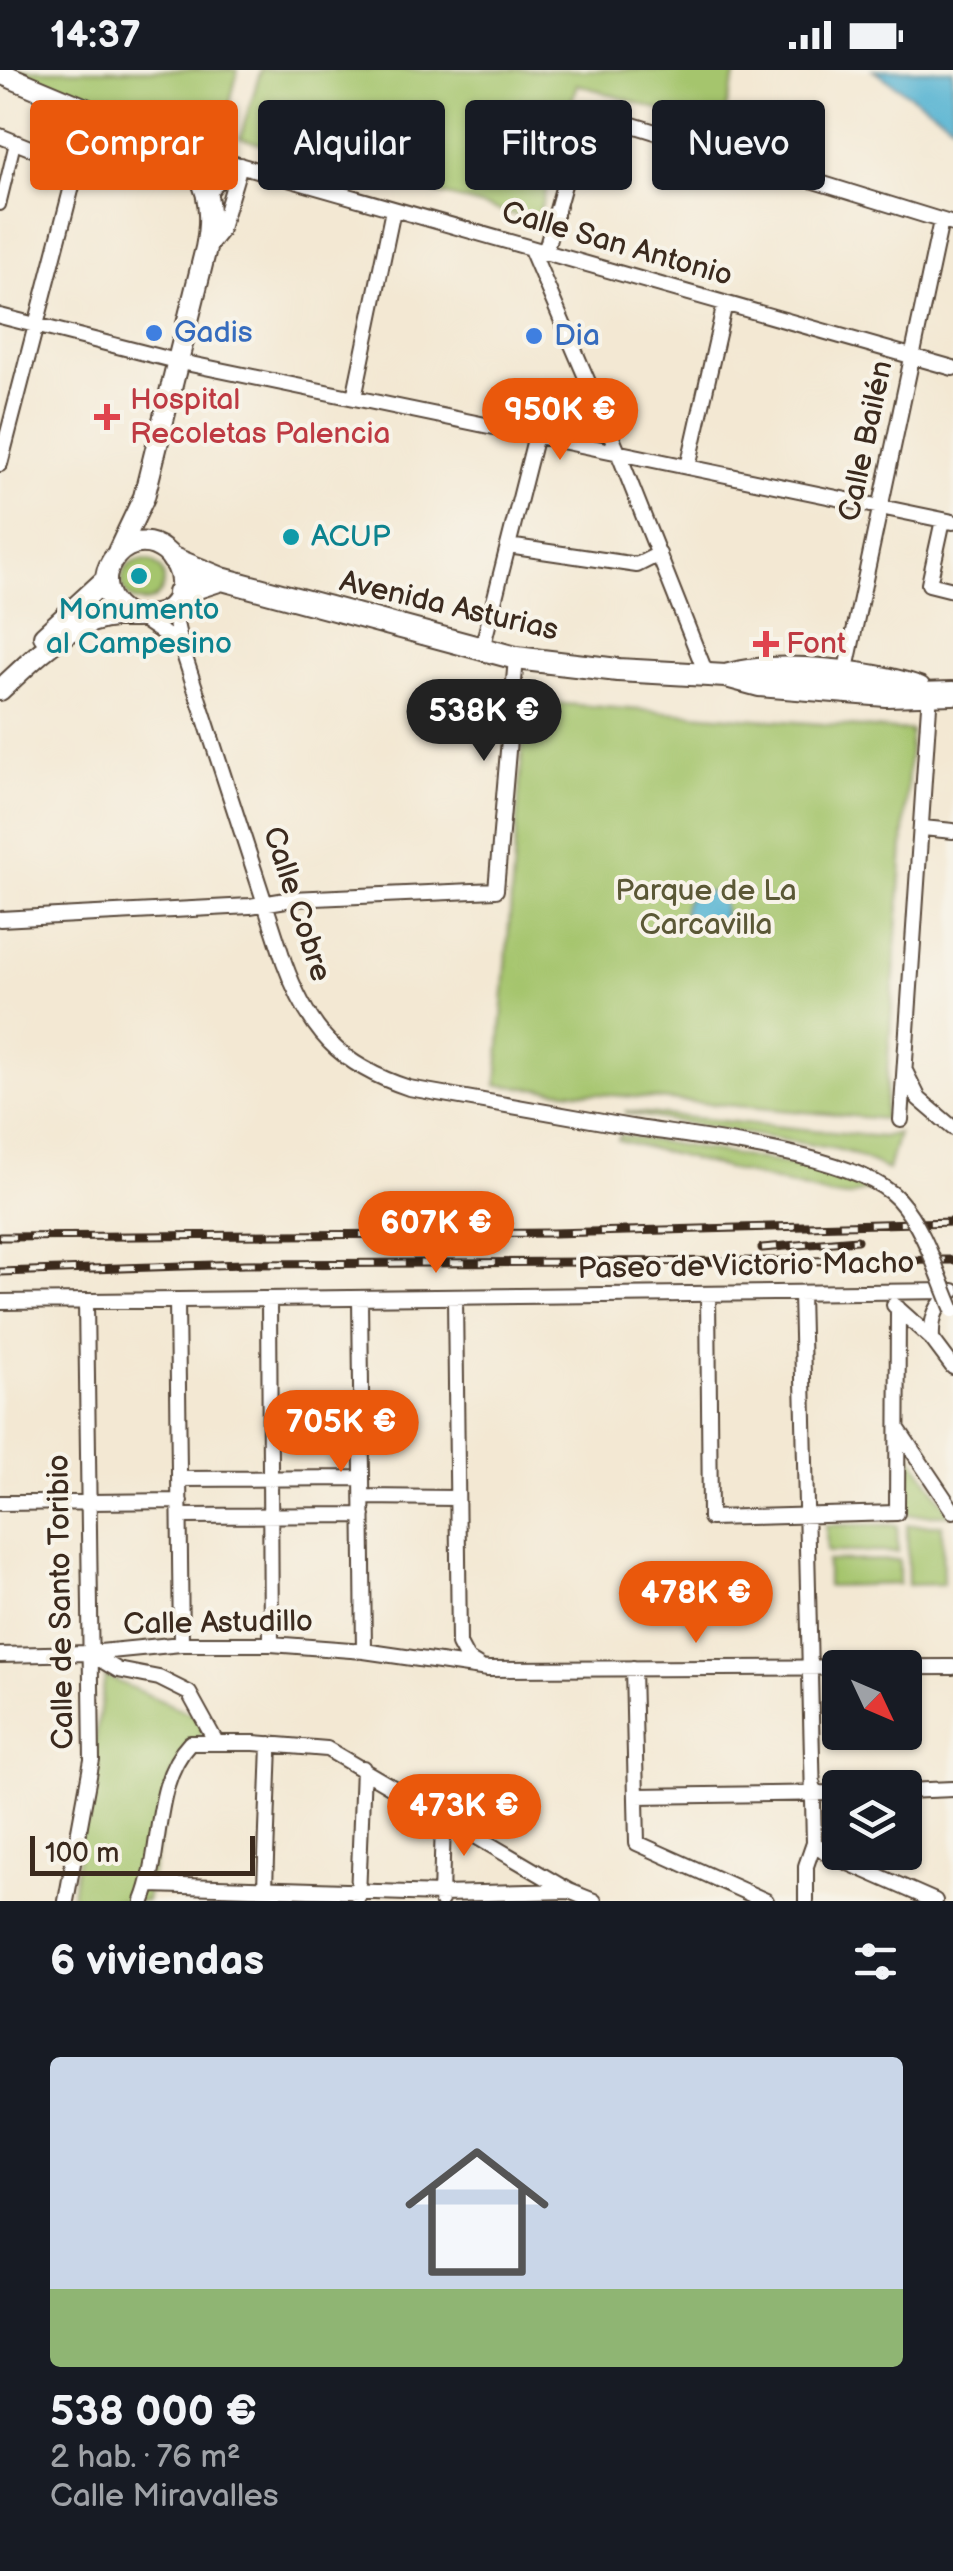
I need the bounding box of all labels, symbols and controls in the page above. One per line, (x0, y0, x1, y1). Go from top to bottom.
text: 14:37 (50, 13, 141, 58)
chip: Comprar (30, 100, 238, 190)
chip: Alquilar (258, 100, 445, 190)
chip: Filtros (465, 100, 632, 190)
chip: Nuevo (652, 100, 825, 190)
street label: Calle San Antonio (497, 194, 737, 294)
place label: Gadis (174, 315, 253, 351)
place label: Dia (554, 318, 600, 354)
marker: Gadis (143, 322, 165, 344)
marker: Dia (523, 325, 545, 347)
street label: Calle Bailén (831, 357, 901, 525)
pin: 950K € (479, 378, 641, 463)
place label: Hospital Recoletas Palencia (130, 382, 390, 452)
text: 950K € (504, 391, 616, 430)
marker: Hospital Recoletas Palencia (94, 404, 120, 430)
place label: ACUP (311, 519, 391, 555)
marker: ACUP (280, 526, 302, 548)
street label: Avenida Asturias (336, 563, 562, 649)
marker: Monumento al Campesino (128, 565, 150, 587)
place label: Monumento al Campesino (46, 592, 232, 662)
place label: Font (786, 626, 846, 662)
marker: Font (755, 633, 777, 655)
pin: 538K € (403, 679, 565, 764)
text: 538K € (429, 692, 539, 731)
street label: Calle Cobre (255, 822, 339, 986)
park label: Parque de La Carcavilla (615, 873, 797, 943)
pin: 607K € (355, 1191, 517, 1276)
text: 607K € (380, 1204, 492, 1243)
street label: Paseo de Victorio Macho (577, 1245, 915, 1287)
pin: 705K € (260, 1390, 422, 1475)
text: 705K € (286, 1403, 396, 1442)
street label: Calle de Santo Toribio (40, 1454, 82, 1750)
pin: 478K € (615, 1561, 777, 1646)
text: 478K € (641, 1574, 751, 1613)
street label: Calle Astudillo (123, 1603, 313, 1643)
north arrow (822, 1650, 922, 1750)
map controls (822, 1650, 922, 1870)
button: layers (822, 1770, 922, 1870)
pin: 473K € (383, 1774, 545, 1859)
text: 473K € (409, 1787, 519, 1826)
scale bar (30, 1831, 255, 1876)
text: 100 m (45, 1837, 119, 1870)
icon: filters (848, 1934, 903, 1989)
text: 6 viviendas (50, 1936, 264, 1987)
icon: home (387, 2122, 567, 2302)
text: 538 000 € (50, 2387, 257, 2438)
text: 2 hab. · 76 m² (50, 2438, 241, 2477)
text: Calle Miravalles (50, 2477, 279, 2516)

